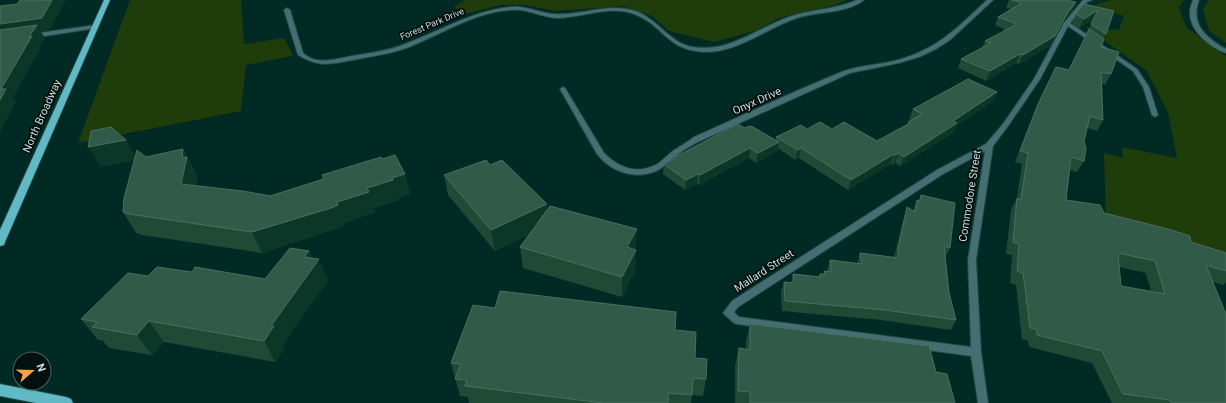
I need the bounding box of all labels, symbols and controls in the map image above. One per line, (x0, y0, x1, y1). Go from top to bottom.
street label: Forest Park Drive (399, 6, 466, 42)
street label: North Broadway (20, 77, 64, 155)
street label: Onyx Drive (731, 84, 783, 117)
street label: Commodore Street (956, 149, 984, 243)
street label: Mallard Street (732, 247, 797, 295)
north arrow (12, 351, 52, 391)
text: N (33, 362, 48, 374)

